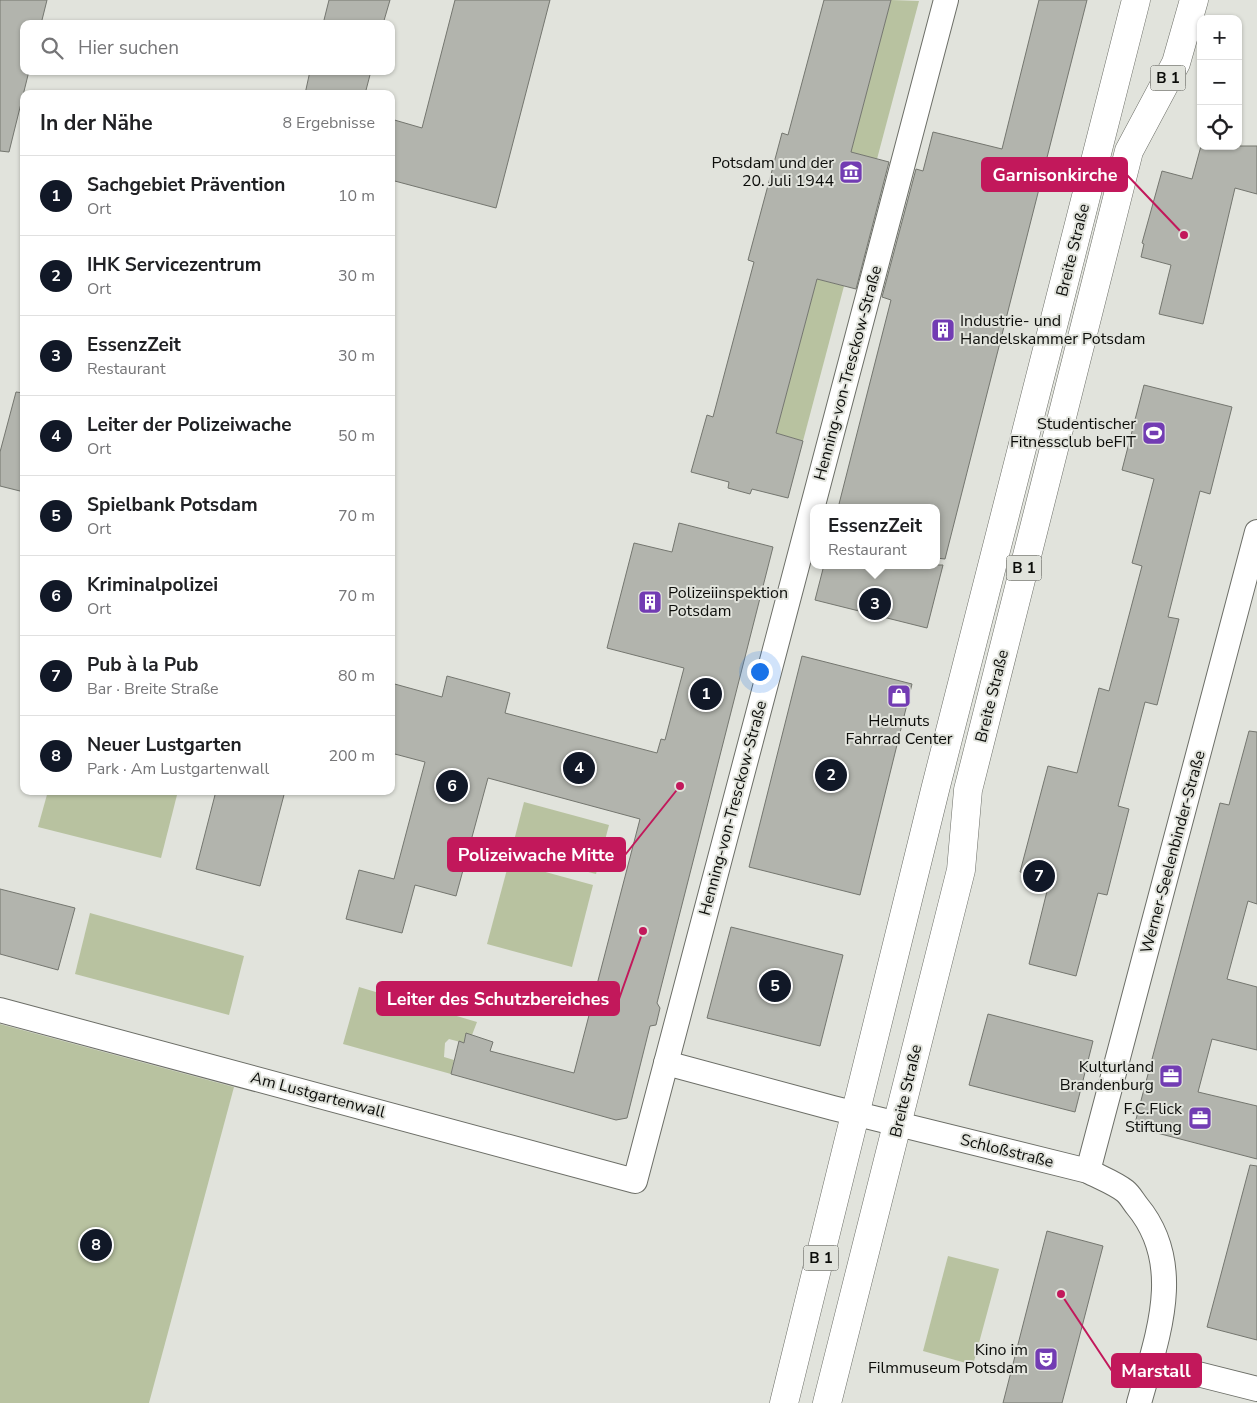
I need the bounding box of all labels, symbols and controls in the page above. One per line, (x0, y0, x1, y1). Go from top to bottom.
map controls (1197, 15, 1242, 150)
button: + (1197, 15, 1242, 60)
search box (20, 20, 395, 75)
icon: search (38, 34, 66, 62)
text: Hier suchen (78, 35, 179, 61)
button: − (1197, 60, 1242, 105)
road number: B 1 (1150, 66, 1186, 90)
button: locate (1197, 105, 1242, 150)
text: In der Nähe (40, 109, 153, 137)
text: 8 Ergebnisse (282, 112, 375, 134)
place label: Potsdam und der 20. Juli 1944 (711, 152, 834, 192)
callout: Garnisonkirche (982, 158, 1127, 191)
museum icon: Potsdam und der 20. Juli 1944 (838, 159, 864, 185)
text: Garnisonkirche (993, 163, 1118, 187)
text: Sachgebiet Prävention (87, 172, 285, 198)
text: 1 (51, 185, 61, 207)
text: 10 m (338, 185, 375, 207)
text: Ort (87, 198, 111, 220)
street label: Breite Straße (1051, 201, 1095, 299)
text: IHK Servicezentrum (87, 252, 262, 278)
street label: Henning-von-Tresckow-Straße (809, 263, 887, 483)
text: 2 (51, 265, 61, 287)
text: 30 m (338, 265, 375, 287)
text: Ort (87, 278, 111, 300)
place label: Industrie- und Handelskammer Potsdam (960, 310, 1145, 350)
building icon: Industrie- und Handelskammer Potsdam (930, 317, 956, 343)
text: EssenzZeit (87, 332, 181, 358)
text: 3 (51, 345, 61, 367)
text: 30 m (338, 345, 375, 367)
text: Restaurant (87, 358, 166, 380)
text: Leiter der Polizeiwache (87, 412, 292, 438)
place label: Studentischer Fitnessclub beFIT (1010, 413, 1136, 453)
sports icon: Studentischer Fitnessclub beFIT (1141, 420, 1167, 446)
text: 4 (51, 425, 61, 447)
text: 50 m (338, 425, 375, 447)
text: Ort (87, 438, 111, 460)
text: Spielbank Potsdam (87, 492, 258, 518)
popup (810, 504, 940, 569)
text: 5 (51, 505, 61, 527)
text: 70 m (338, 505, 375, 527)
text: EssenzZeit (828, 513, 922, 539)
text: Ort (87, 518, 111, 540)
text: Restaurant (828, 539, 907, 561)
road number: B 1 (1006, 556, 1042, 580)
text: Kriminalpolizei (87, 572, 218, 598)
place label: Polizeiinspektion Potsdam (668, 582, 788, 622)
text: 6 (51, 585, 61, 607)
text: 70 m (338, 585, 375, 607)
pin: 3 (859, 585, 891, 623)
building icon: Polizeiinspektion Potsdam (637, 589, 663, 615)
text: Ort (87, 598, 111, 620)
street label: Breite Straße (970, 647, 1014, 745)
text: Pub à la Pub (87, 652, 199, 678)
your location (747, 659, 773, 685)
text: 7 (51, 665, 61, 687)
text: 80 m (338, 665, 375, 687)
pin: 1 (690, 675, 722, 713)
text: Bar · Breite Straße (87, 678, 219, 700)
shop icon: Helmuts Fahrrad Center (886, 683, 912, 709)
street label: Henning-von-Tresckow-Straße (694, 698, 772, 918)
place label: Helmuts Fahrrad Center (846, 710, 953, 750)
text: Neuer Lustgarten (87, 732, 242, 758)
text: 8 (51, 745, 61, 767)
text: 200 m (328, 745, 375, 767)
street label: Werner-Seelenbinder-Straße (1135, 748, 1211, 956)
pin: 4 (563, 749, 595, 787)
pin: 2 (815, 756, 847, 794)
text: Park · Am Lustgartenwall (87, 758, 269, 780)
pin: 6 (436, 767, 468, 805)
callout: Polizeiwache Mitte (448, 838, 625, 871)
text: Polizeiwache Mitte (458, 843, 615, 867)
pin: 7 (1023, 857, 1055, 895)
pin: 5 (759, 967, 791, 1005)
callout: Leiter des Schutzbereiches (377, 982, 619, 1015)
text: Leiter des Schutzbereiches (387, 987, 610, 1011)
street label: Breite Straße (885, 1042, 927, 1140)
place label: Kulturland Brandenburg (1060, 1056, 1154, 1096)
office icon: Kulturland Brandenburg (1158, 1063, 1184, 1089)
street label: Am Lustgartenwall (248, 1066, 388, 1124)
place label: F.C.Flick Stiftung (1123, 1098, 1183, 1138)
office icon: F.C.Flick Stiftung (1187, 1105, 1213, 1131)
street label: Schloßstraße (958, 1129, 1056, 1173)
pin: 8 (80, 1226, 112, 1264)
road number: B 1 (804, 1246, 838, 1270)
place label: Kino im Filmmuseum Potsdam (868, 1339, 1028, 1379)
theatre icon: Kino im Filmmuseum Potsdam (1033, 1346, 1059, 1372)
callout: Marstall (1112, 1354, 1201, 1387)
text: Marstall (1121, 1359, 1191, 1383)

